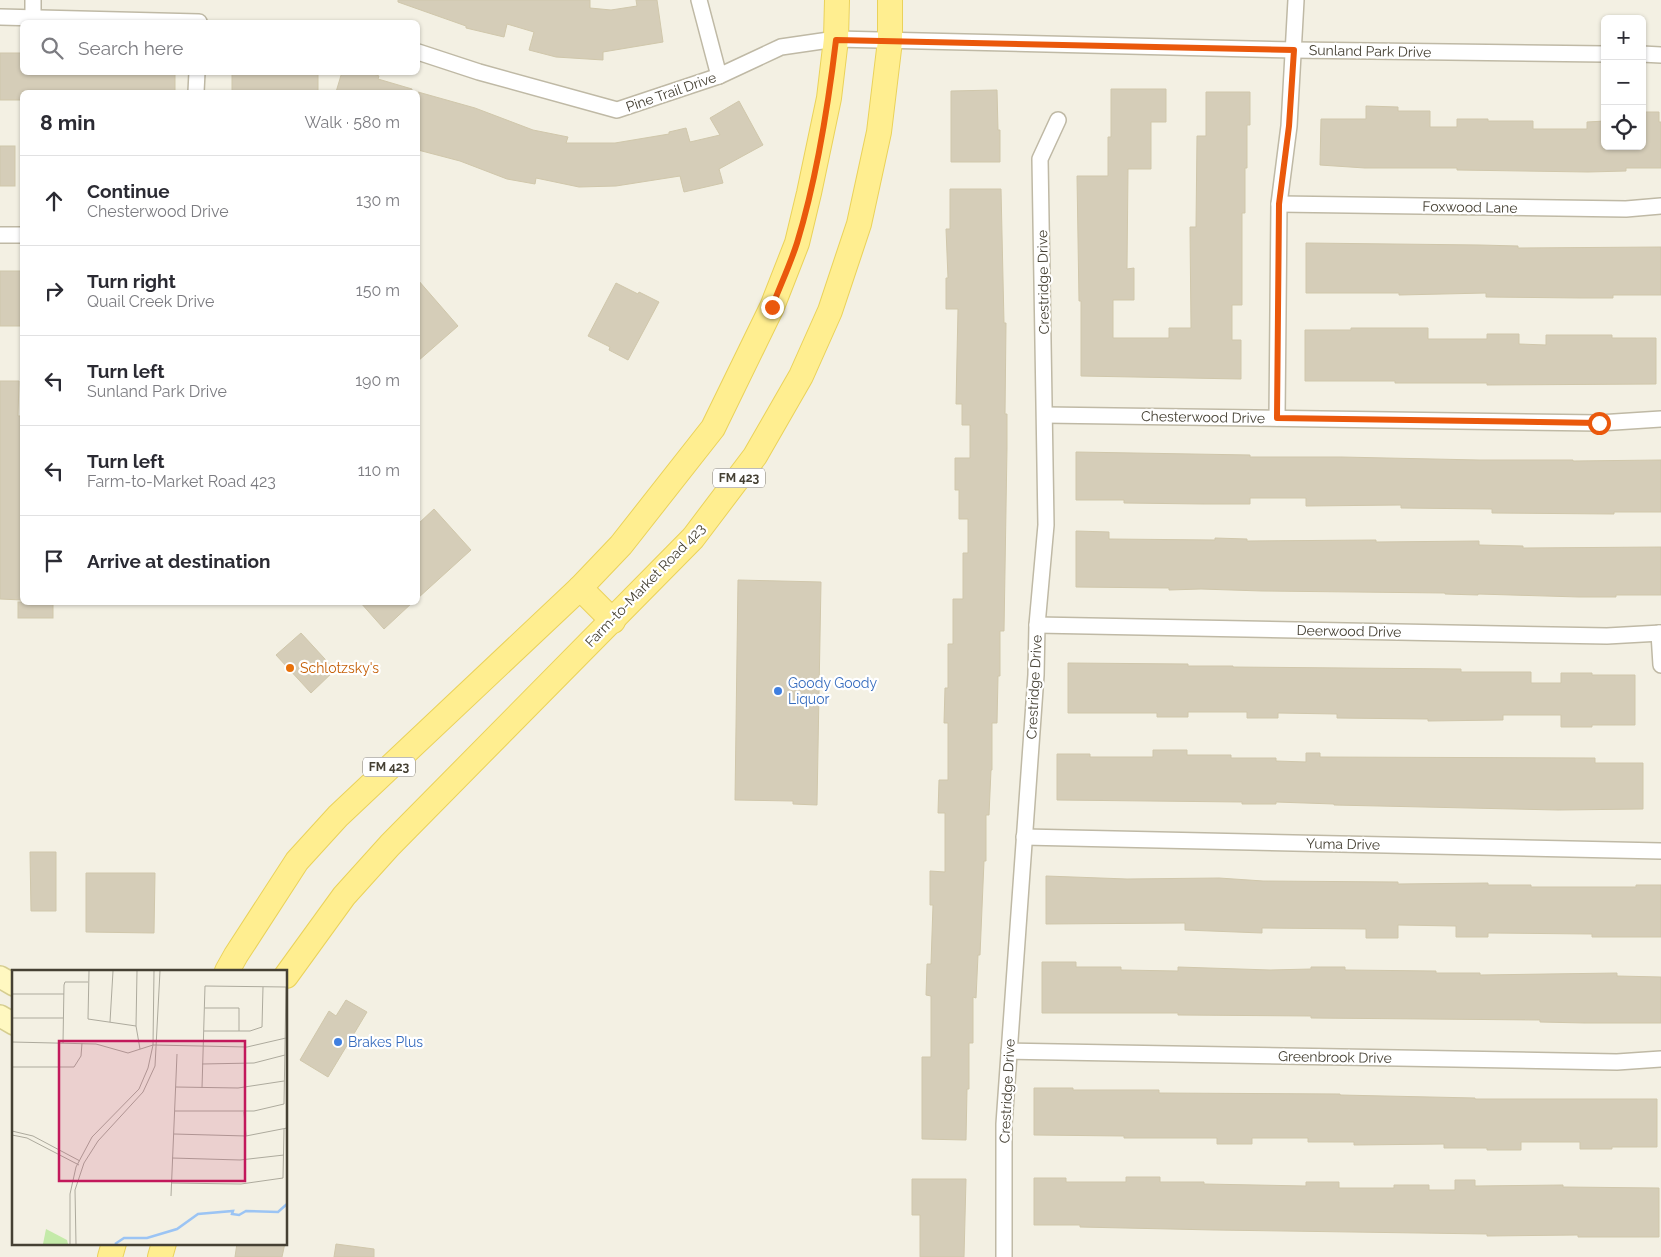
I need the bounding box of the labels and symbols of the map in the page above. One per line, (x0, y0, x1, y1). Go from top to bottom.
street label: Sunland Park Drive (1309, 42, 1431, 60)
street label: Pine Trail Drive (624, 69, 718, 115)
street label: Foxwood Lane (1422, 198, 1518, 216)
street label: Crestridge Drive (1034, 230, 1052, 334)
route end (761, 296, 784, 319)
street label: Chesterwood Drive (1141, 408, 1265, 426)
route start (1588, 412, 1611, 435)
road number: FM 423 (713, 468, 765, 488)
street label: Farm-to-Market Road 423 (582, 520, 708, 650)
street label: Deerwood Drive (1296, 622, 1402, 640)
street label: Crestridge Drive (1023, 634, 1045, 740)
place label: Schlotzsky's (300, 660, 379, 676)
marker: Schlotzsky's (284, 662, 296, 674)
place label: Goody Goody Liquor (788, 675, 878, 707)
marker: Goody Goody Liquor (772, 685, 784, 697)
road number: FM 423 (363, 758, 415, 776)
street label: Yuma Drive (1306, 835, 1380, 853)
inset map (12, 970, 288, 1244)
place label: Brakes Plus (348, 1034, 423, 1050)
marker: Brakes Plus (332, 1036, 344, 1048)
street label: Crestridge Drive (996, 1038, 1018, 1144)
street label: Greenbrook Drive (1278, 1048, 1392, 1066)

